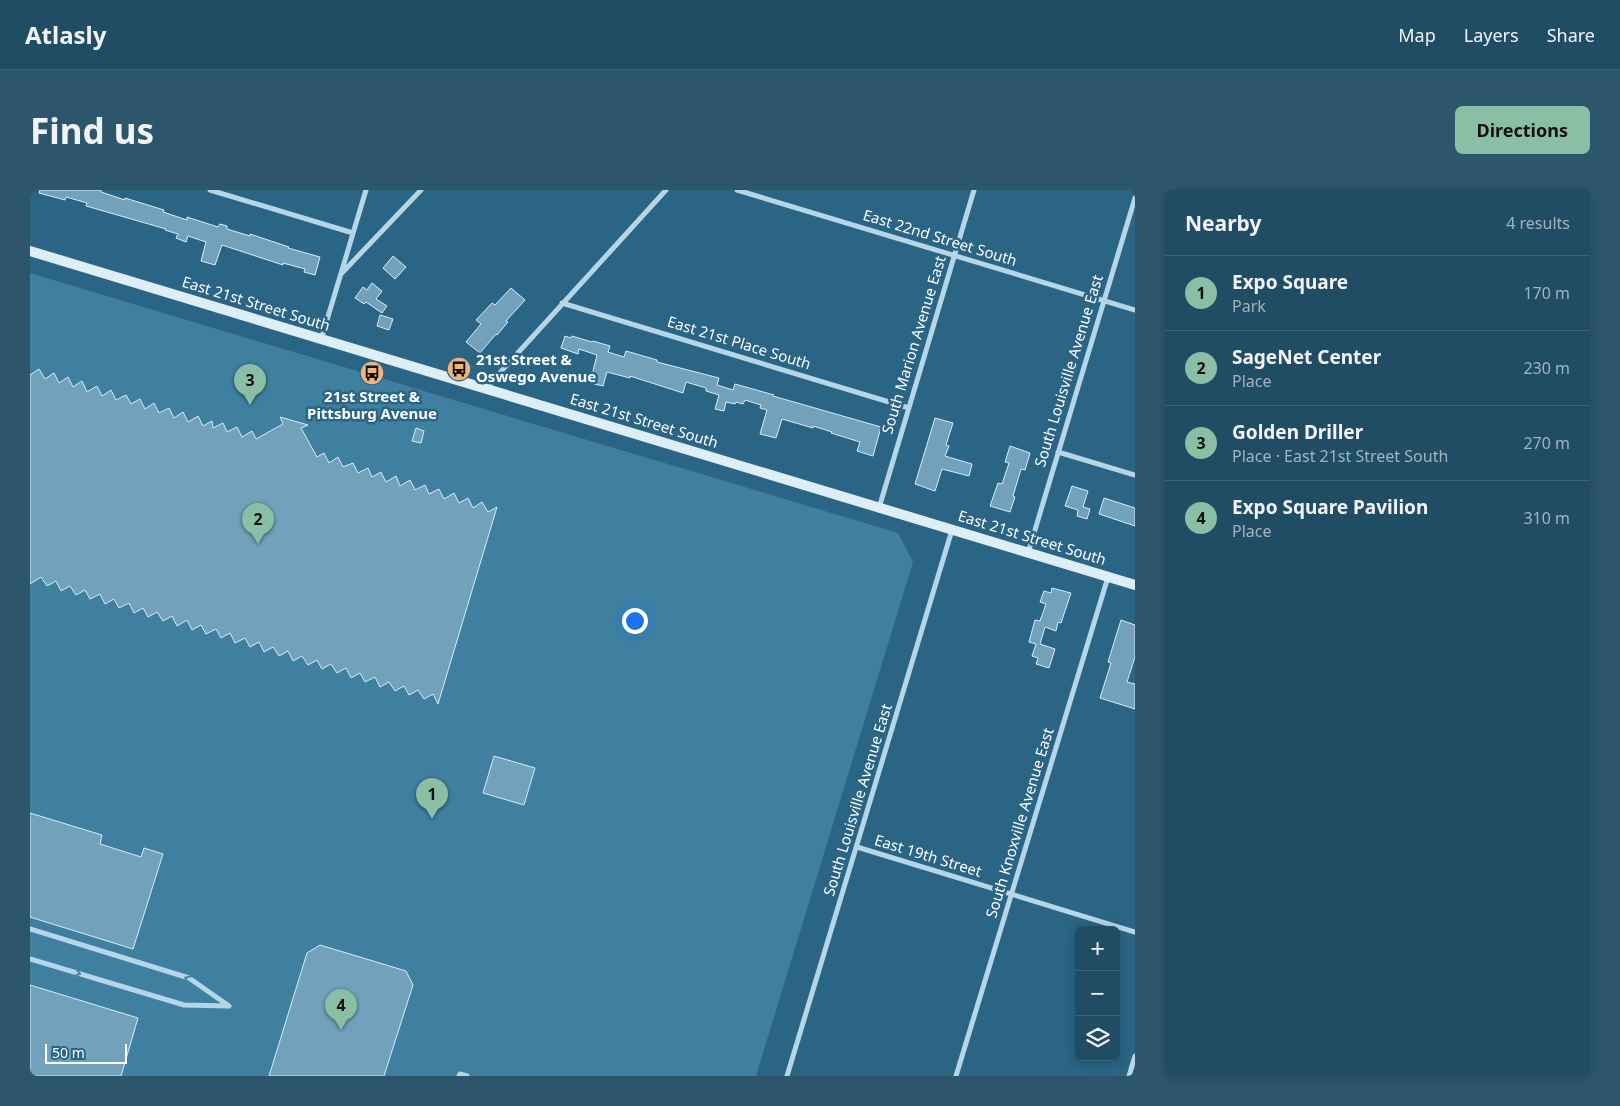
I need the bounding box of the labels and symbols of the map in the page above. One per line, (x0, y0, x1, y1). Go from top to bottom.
street label: East 22nd Street South (861, 204, 1020, 270)
street label: South Marion Avenue East (876, 253, 950, 436)
street label: East 21st Street South (180, 271, 333, 335)
street label: South Louisville Avenue East (1029, 272, 1107, 469)
street label: East 21st Place South (665, 311, 814, 373)
place label: 21st Street & Oswego Avenue (476, 349, 596, 386)
bus stop icon: 21st Street & Oswego Avenue (446, 356, 472, 382)
bus stop icon: 21st Street & Pittsburg Avenue (359, 360, 385, 386)
pin: 3 (234, 364, 266, 405)
place label: 21st Street & Pittsburg Avenue (307, 386, 437, 423)
street label: East 21st Street South (568, 388, 721, 452)
pin: 2 (242, 503, 274, 544)
street label: East 21st Street South (956, 505, 1109, 569)
your location (622, 608, 648, 634)
street label: South Louisville Avenue East (818, 701, 896, 898)
street label: South Knoxville Avenue East (981, 725, 1058, 920)
pin: 1 (416, 778, 448, 819)
street label: East 19th Street (872, 829, 985, 881)
one-way arrow (72, 967, 80, 977)
one-way arrow (184, 975, 193, 985)
pin: 4 (325, 989, 357, 1030)
scale bar (45, 1041, 128, 1064)

